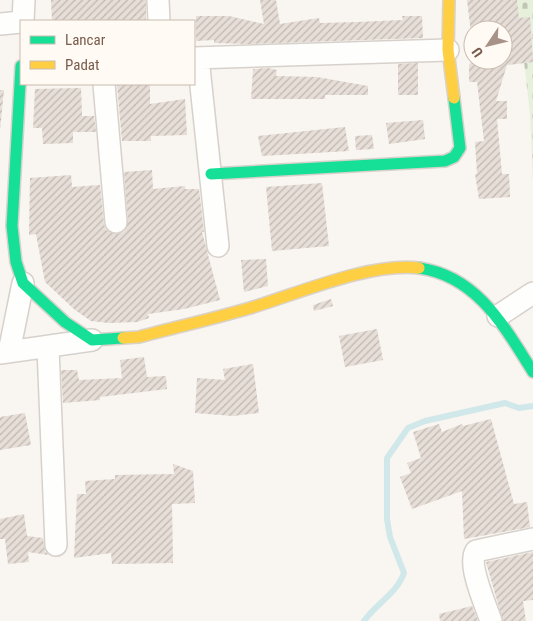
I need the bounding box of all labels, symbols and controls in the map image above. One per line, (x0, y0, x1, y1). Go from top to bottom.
legend (20, 20, 195, 85)
north arrow (463, 20, 513, 70)
text: Lancar (65, 31, 106, 49)
text: U (469, 45, 486, 60)
text: Padat (65, 56, 99, 74)

